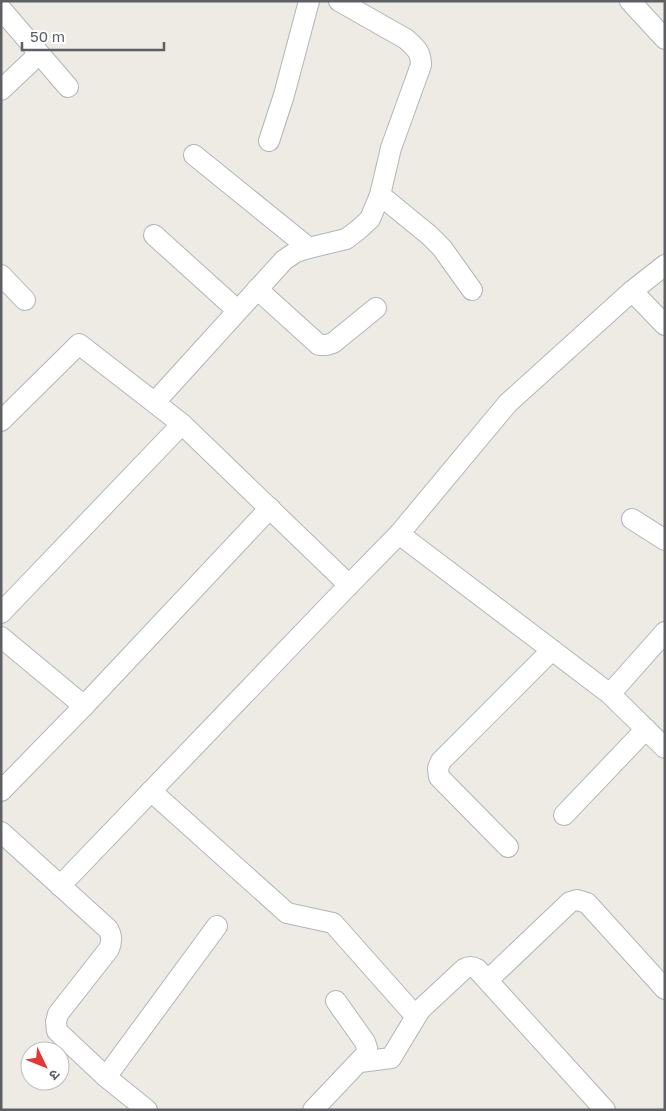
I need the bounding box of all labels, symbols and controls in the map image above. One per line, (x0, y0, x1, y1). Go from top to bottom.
scale bar (22, 20, 165, 52)
text: 50 m (30, 27, 65, 45)
north arrow (20, 1041, 70, 1091)
text: उ (45, 1066, 64, 1085)

